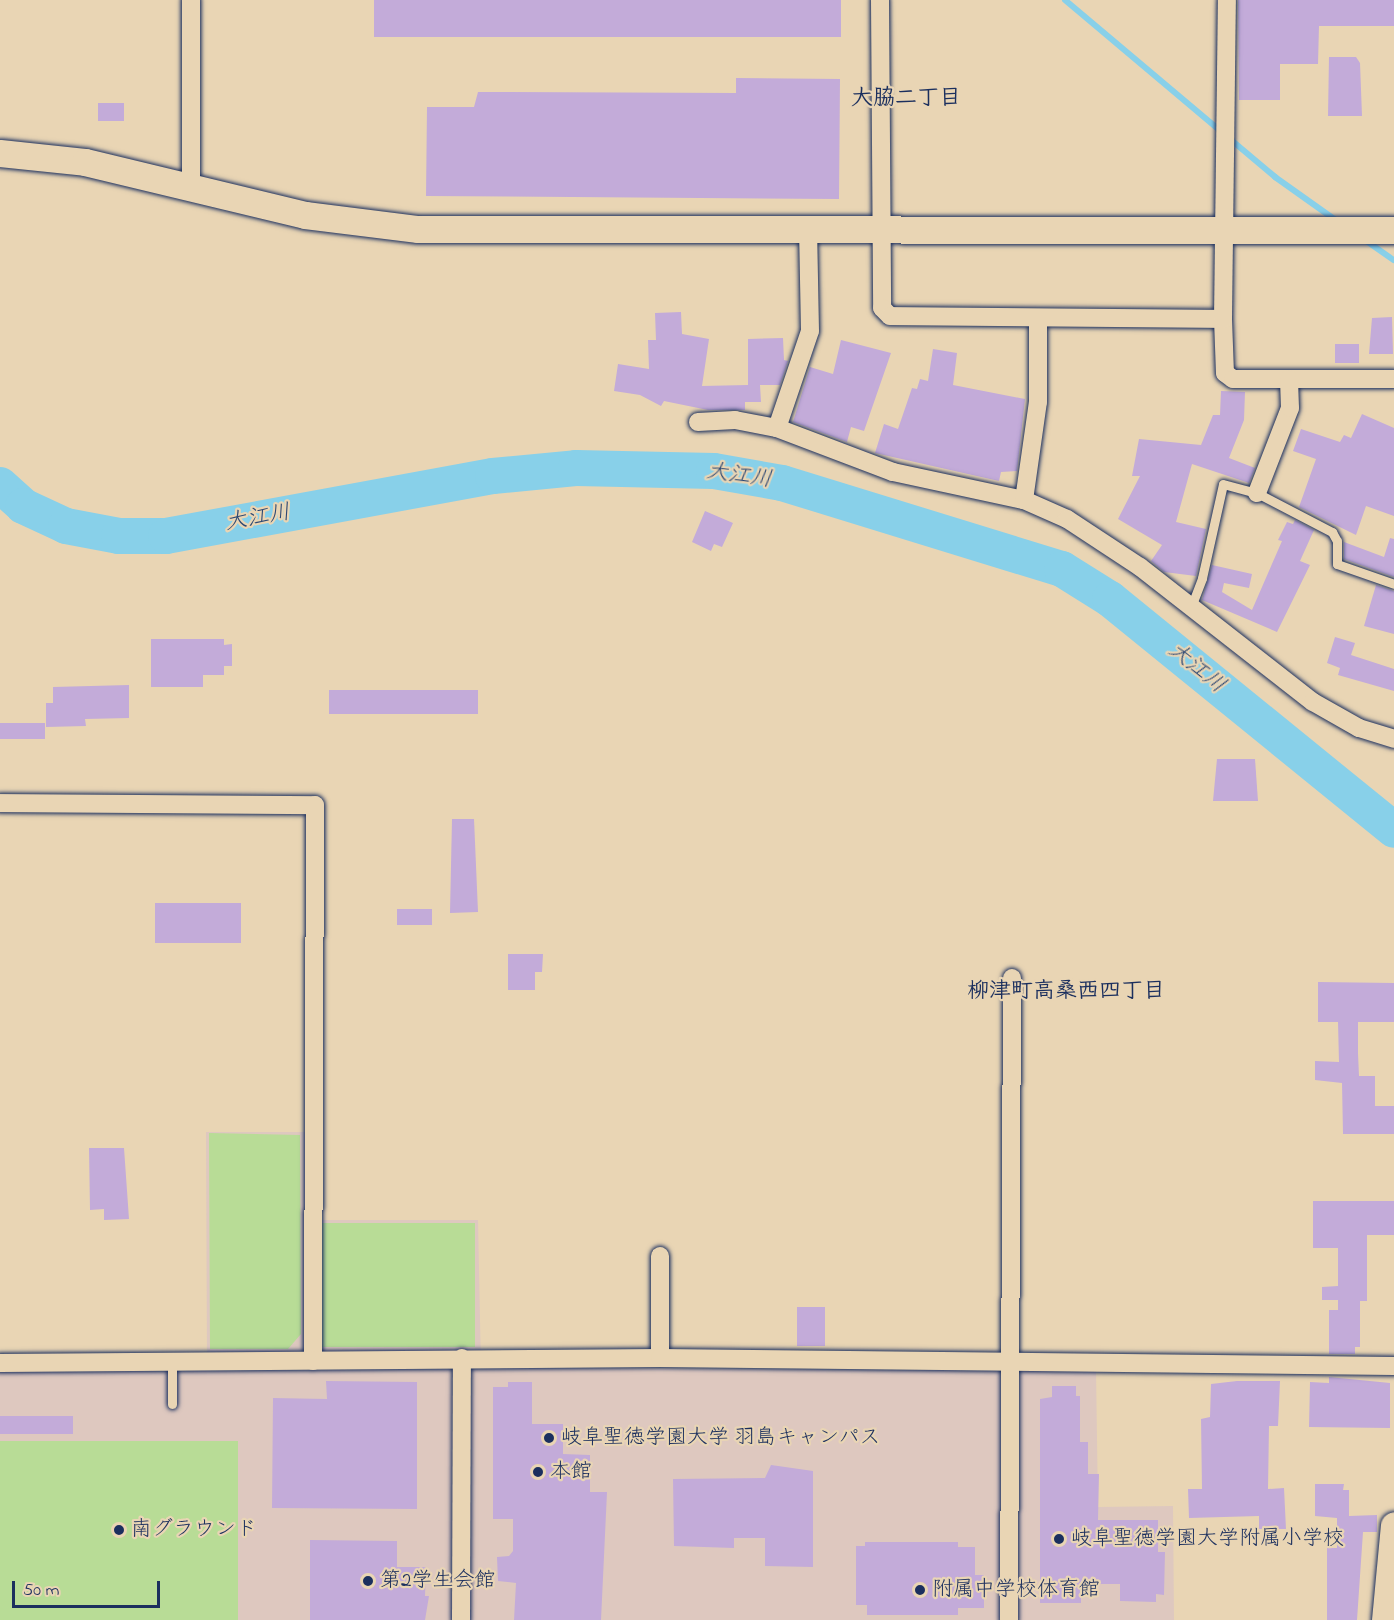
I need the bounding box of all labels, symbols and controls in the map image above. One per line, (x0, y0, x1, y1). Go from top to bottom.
district label: 大脇二丁目 (851, 87, 961, 113)
water label: 大江川 (704, 459, 774, 495)
water label: 大江川 (223, 500, 293, 538)
water label: 大江川 (1162, 638, 1230, 700)
district label: 柳津町高桑西四丁目 (967, 980, 1165, 1006)
place label: 岐阜聖徳学園大学 羽島キャンパス (561, 1425, 881, 1451)
marker: 岐阜聖徳学園大学 羽島キャンパス (542, 1431, 556, 1445)
place label: 本館 (550, 1459, 592, 1485)
marker: 本館 (531, 1465, 545, 1479)
place label: 南グラウンド (131, 1517, 257, 1543)
marker: 南グラウンド (112, 1523, 126, 1537)
place label: 岐阜聖徳学園大学附属小学校 (1071, 1526, 1344, 1552)
marker: 岐阜聖徳学園大学附属小学校 (1052, 1532, 1066, 1546)
place label: 第2学生会館 (380, 1568, 495, 1594)
scale bar (15, 1569, 164, 1607)
marker: 第2学生会館 (361, 1574, 375, 1588)
place label: 附属中学校体育館 (932, 1577, 1100, 1603)
text: 50 m (23, 1578, 60, 1604)
marker: 附属中学校体育館 (913, 1583, 927, 1597)

